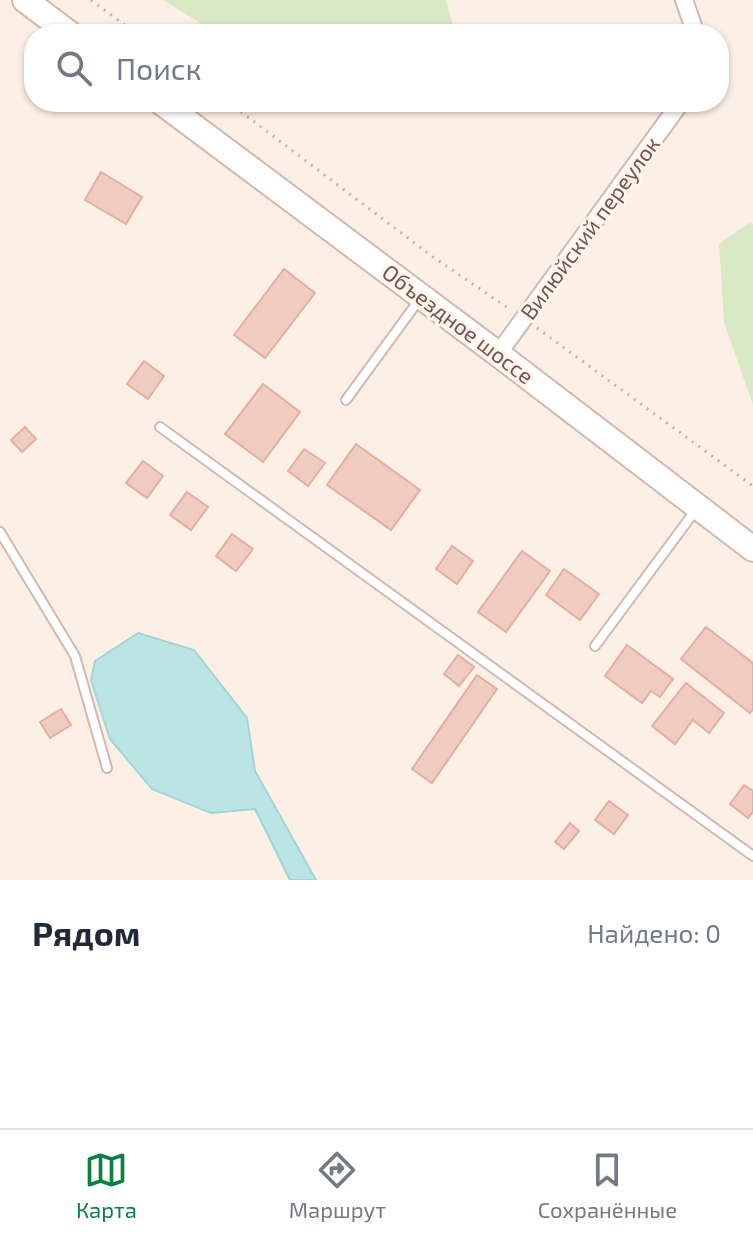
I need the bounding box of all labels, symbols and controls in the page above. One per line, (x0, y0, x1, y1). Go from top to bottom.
search box (24, 24, 729, 112)
icon: search (52, 46, 96, 90)
text: Поиск (116, 50, 202, 86)
street label: Вилюйский переулок (514, 131, 665, 324)
street label: Объездное шоссе (378, 258, 539, 388)
text: Рядом (32, 912, 140, 953)
text: Найдено: 0 (587, 917, 721, 948)
tab: Карта (76, 1148, 137, 1222)
tab: Маршрут (289, 1148, 386, 1222)
tab: Сохранённые (538, 1148, 677, 1222)

